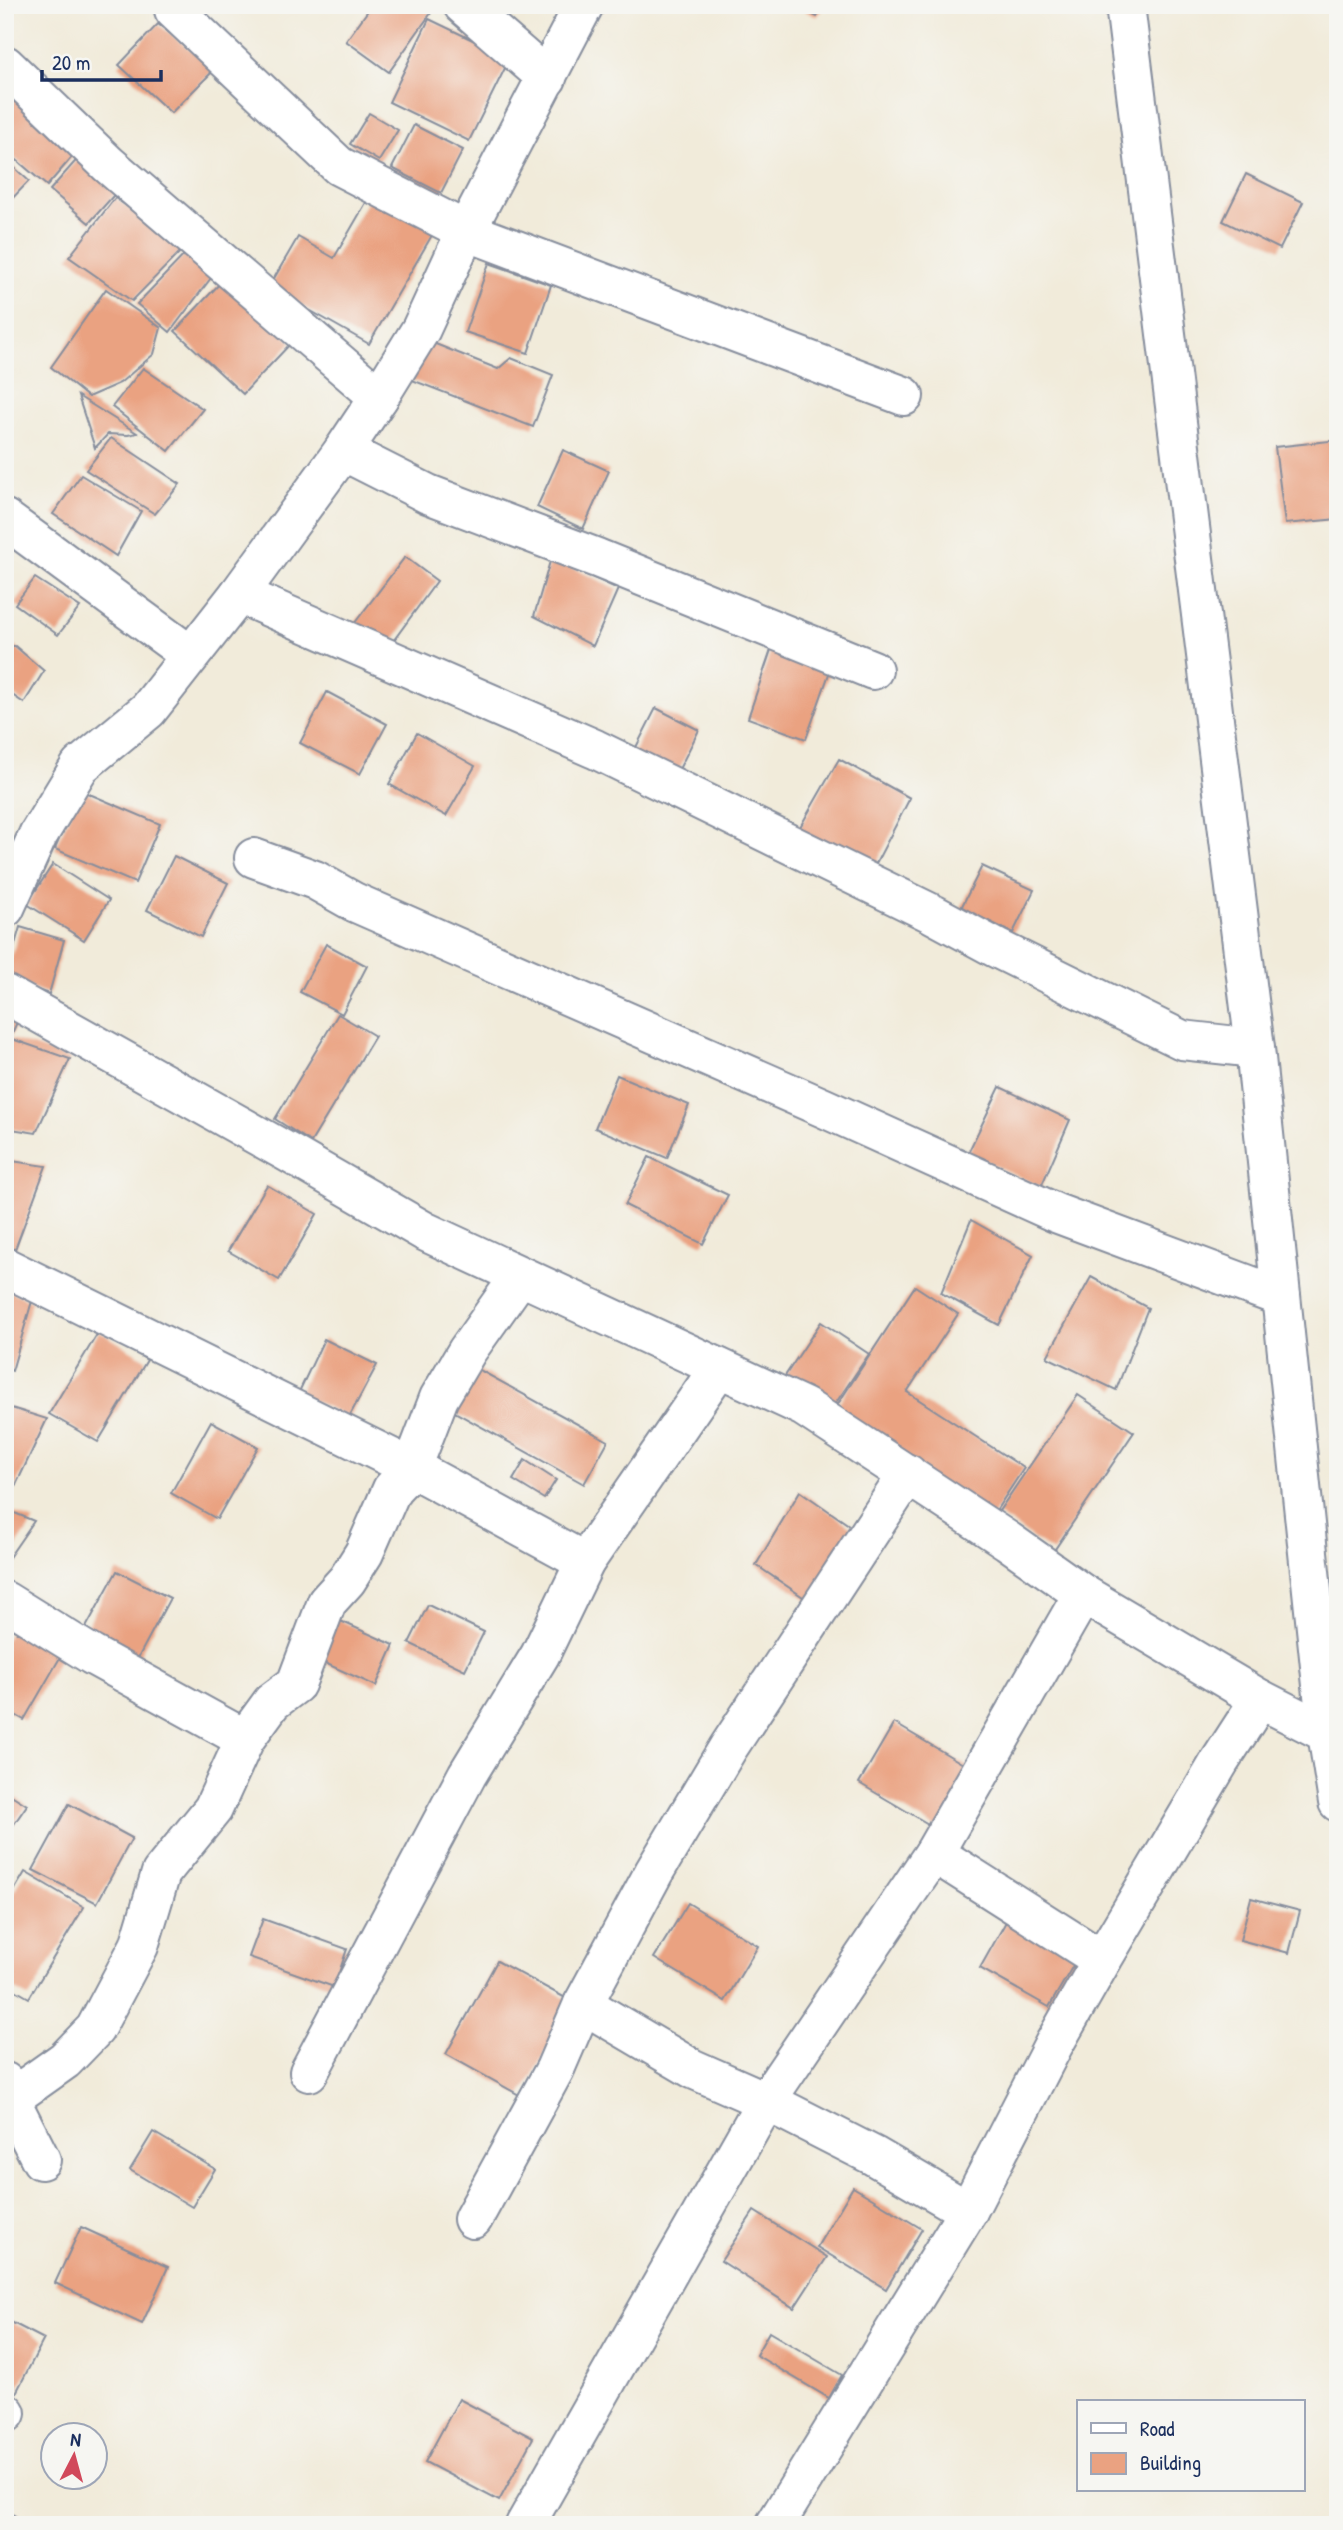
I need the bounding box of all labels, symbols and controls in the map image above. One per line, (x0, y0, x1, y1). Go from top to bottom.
scale bar (42, 38, 161, 82)
text: 20 m (52, 48, 90, 77)
legend (1077, 2400, 1304, 2492)
text: Road (1140, 2414, 1174, 2443)
north arrow (38, 2422, 108, 2492)
text: N (69, 2426, 82, 2453)
text: Building (1140, 2448, 1201, 2477)

